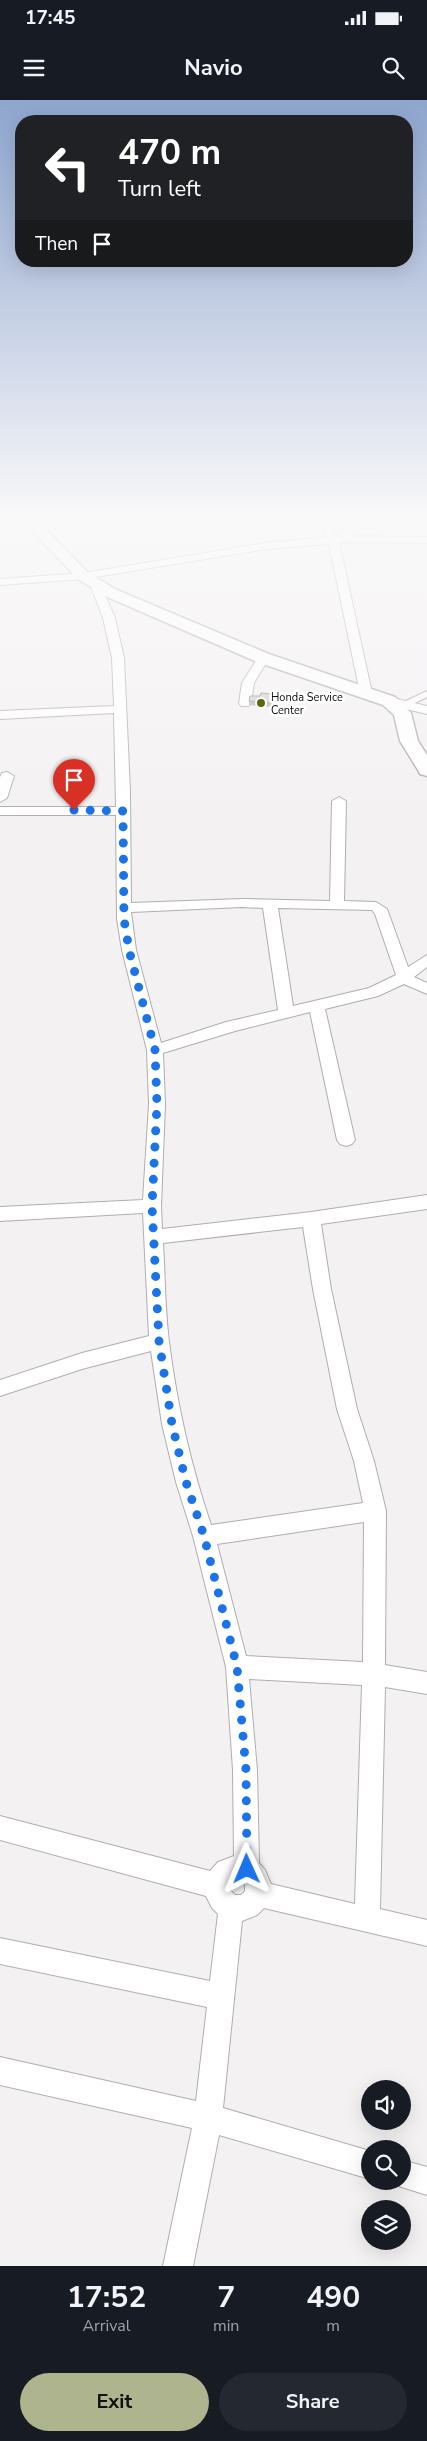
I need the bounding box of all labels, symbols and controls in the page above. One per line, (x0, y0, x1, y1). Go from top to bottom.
text: 17:45 (25, 5, 75, 31)
text: Navio (184, 53, 243, 83)
icon: menu (20, 54, 48, 82)
icon: search (379, 54, 407, 82)
text: 470 m (118, 129, 221, 176)
icon: left (35, 135, 100, 200)
text: Turn left (118, 174, 201, 204)
icon: arrive (88, 230, 116, 258)
text: Then (35, 231, 78, 257)
place label: Honda Service Center (271, 690, 343, 718)
marker: Honda Service Center (255, 697, 267, 709)
pin (53, 759, 95, 810)
icon: arrive (60, 766, 88, 794)
position arrow (220, 1842, 272, 1894)
map controls (361, 2080, 411, 2250)
button: sound (361, 2080, 411, 2130)
button: search (361, 2140, 411, 2190)
button: layers (361, 2200, 411, 2250)
text: 17:52 (67, 2277, 146, 2318)
text: 7 (217, 2277, 235, 2318)
text: 490 (306, 2277, 360, 2318)
text: Arrival (82, 2315, 131, 2337)
text: min (213, 2315, 239, 2337)
text: m (326, 2315, 340, 2337)
button: Exit (20, 2373, 209, 2431)
button: Share (219, 2373, 407, 2431)

